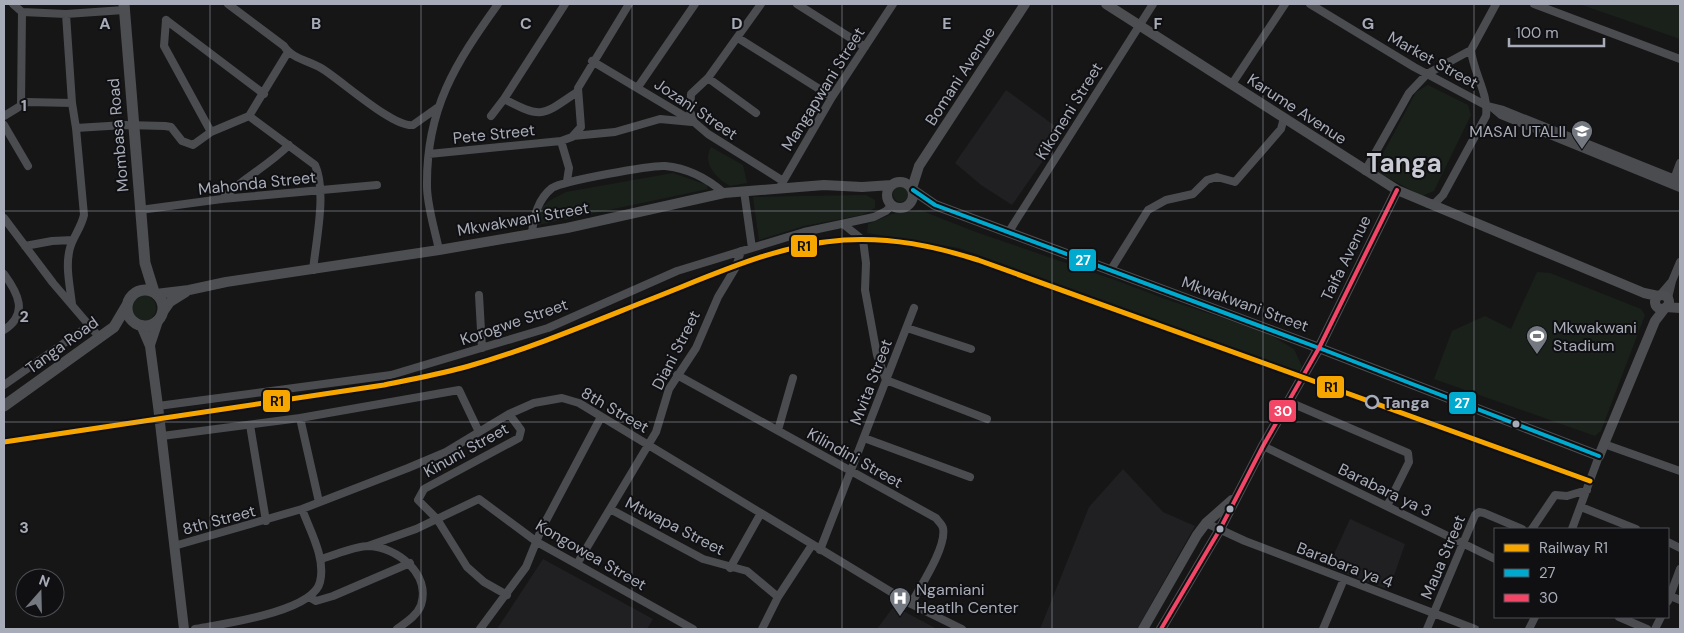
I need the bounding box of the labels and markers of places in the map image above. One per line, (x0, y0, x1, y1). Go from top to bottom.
school or university icon: MASAI UTALII (1570, 119, 1594, 150)
place label: MASAI UTALII (1469, 121, 1566, 142)
place label: Mkwakwani Stadium (1553, 317, 1637, 356)
sports icon: Mkwakwani Stadium (1525, 324, 1549, 355)
place label: Tanga (1383, 392, 1429, 413)
marker: Tanga (1365, 395, 1379, 409)
unlabelled marker (1511, 419, 1521, 429)
unlabelled marker (1225, 504, 1235, 514)
unlabelled marker (1215, 524, 1225, 534)
place label: Ngamiani Heatlh Center (916, 579, 1019, 618)
hospital icon: Ngamiani Heatlh Center (888, 586, 912, 617)

